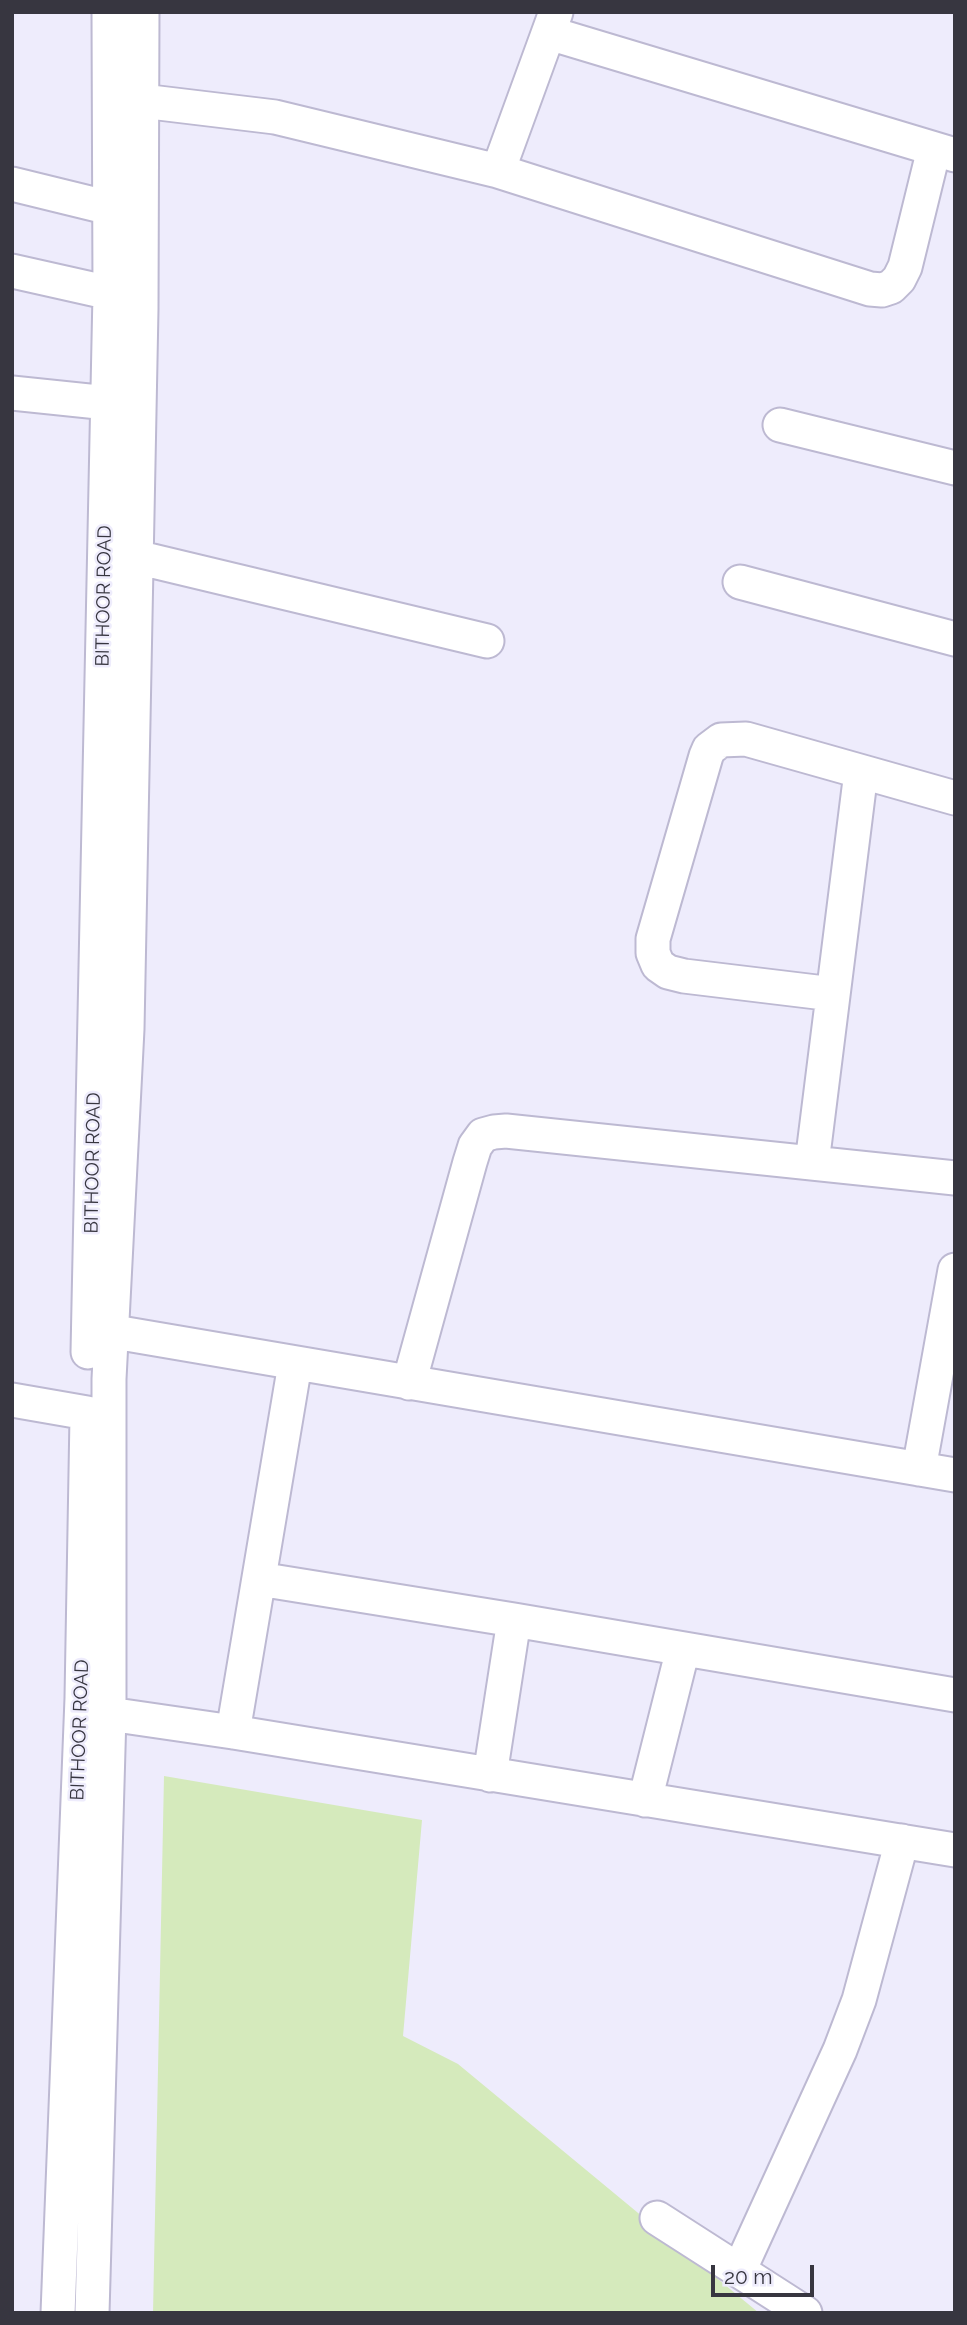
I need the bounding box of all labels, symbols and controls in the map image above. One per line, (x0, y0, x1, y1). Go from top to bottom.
street label: BITHOOR ROAD (91, 525, 117, 667)
street label: BITHOOR ROAD (80, 1092, 106, 1234)
street label: BITHOOR ROAD (66, 1659, 94, 1801)
scale bar (715, 2252, 818, 2296)
text: 20 m (724, 2264, 772, 2289)

